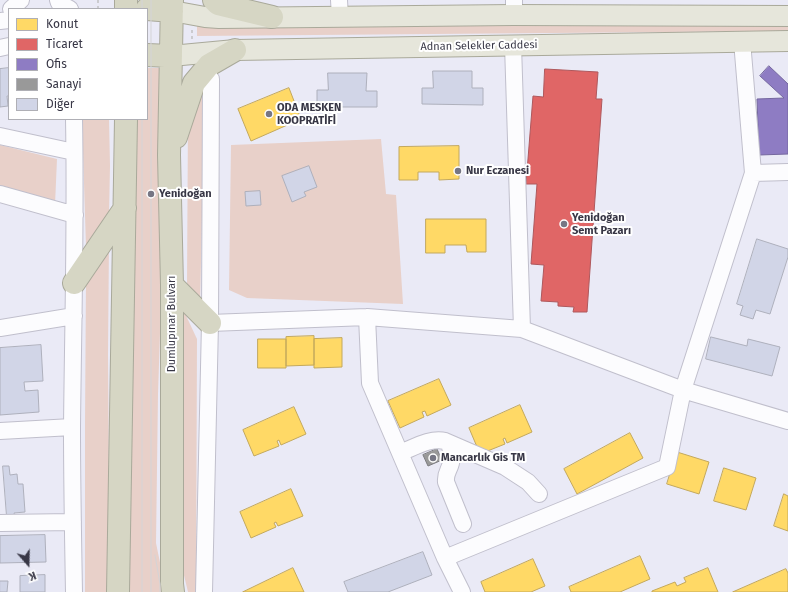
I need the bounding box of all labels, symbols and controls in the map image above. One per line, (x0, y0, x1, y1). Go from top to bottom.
legend (8, 8, 148, 120)
text: Konut (46, 17, 78, 31)
text: Ticaret (46, 37, 83, 51)
street label: Adnan Selekler Caddesi (420, 38, 538, 54)
text: Ofis (46, 57, 67, 71)
text: Sanayi (46, 77, 82, 91)
text: Diğer (46, 97, 74, 111)
place label: ODA MESKEN KOOPRATİFİ (277, 101, 341, 127)
marker: ODA MESKEN KOOPRATİFİ (264, 109, 274, 119)
place label: Nur Eczanesi (466, 164, 529, 178)
marker: Nur Eczanesi (453, 166, 463, 176)
place label: Yenidoğan (159, 187, 212, 201)
marker: Yenidoğan (146, 189, 156, 199)
place label: Yenidoğan Semt Pazarı (572, 211, 631, 237)
marker: Yenidoğan Semt Pazarı (559, 219, 569, 229)
street label: Dumlupınar Bulvarı (165, 276, 179, 372)
place label: Mancarlık Gis TM (441, 451, 525, 465)
marker: Mancarlık Gis TM (428, 453, 438, 463)
north arrow (8, 544, 48, 584)
text: K (27, 568, 38, 583)

